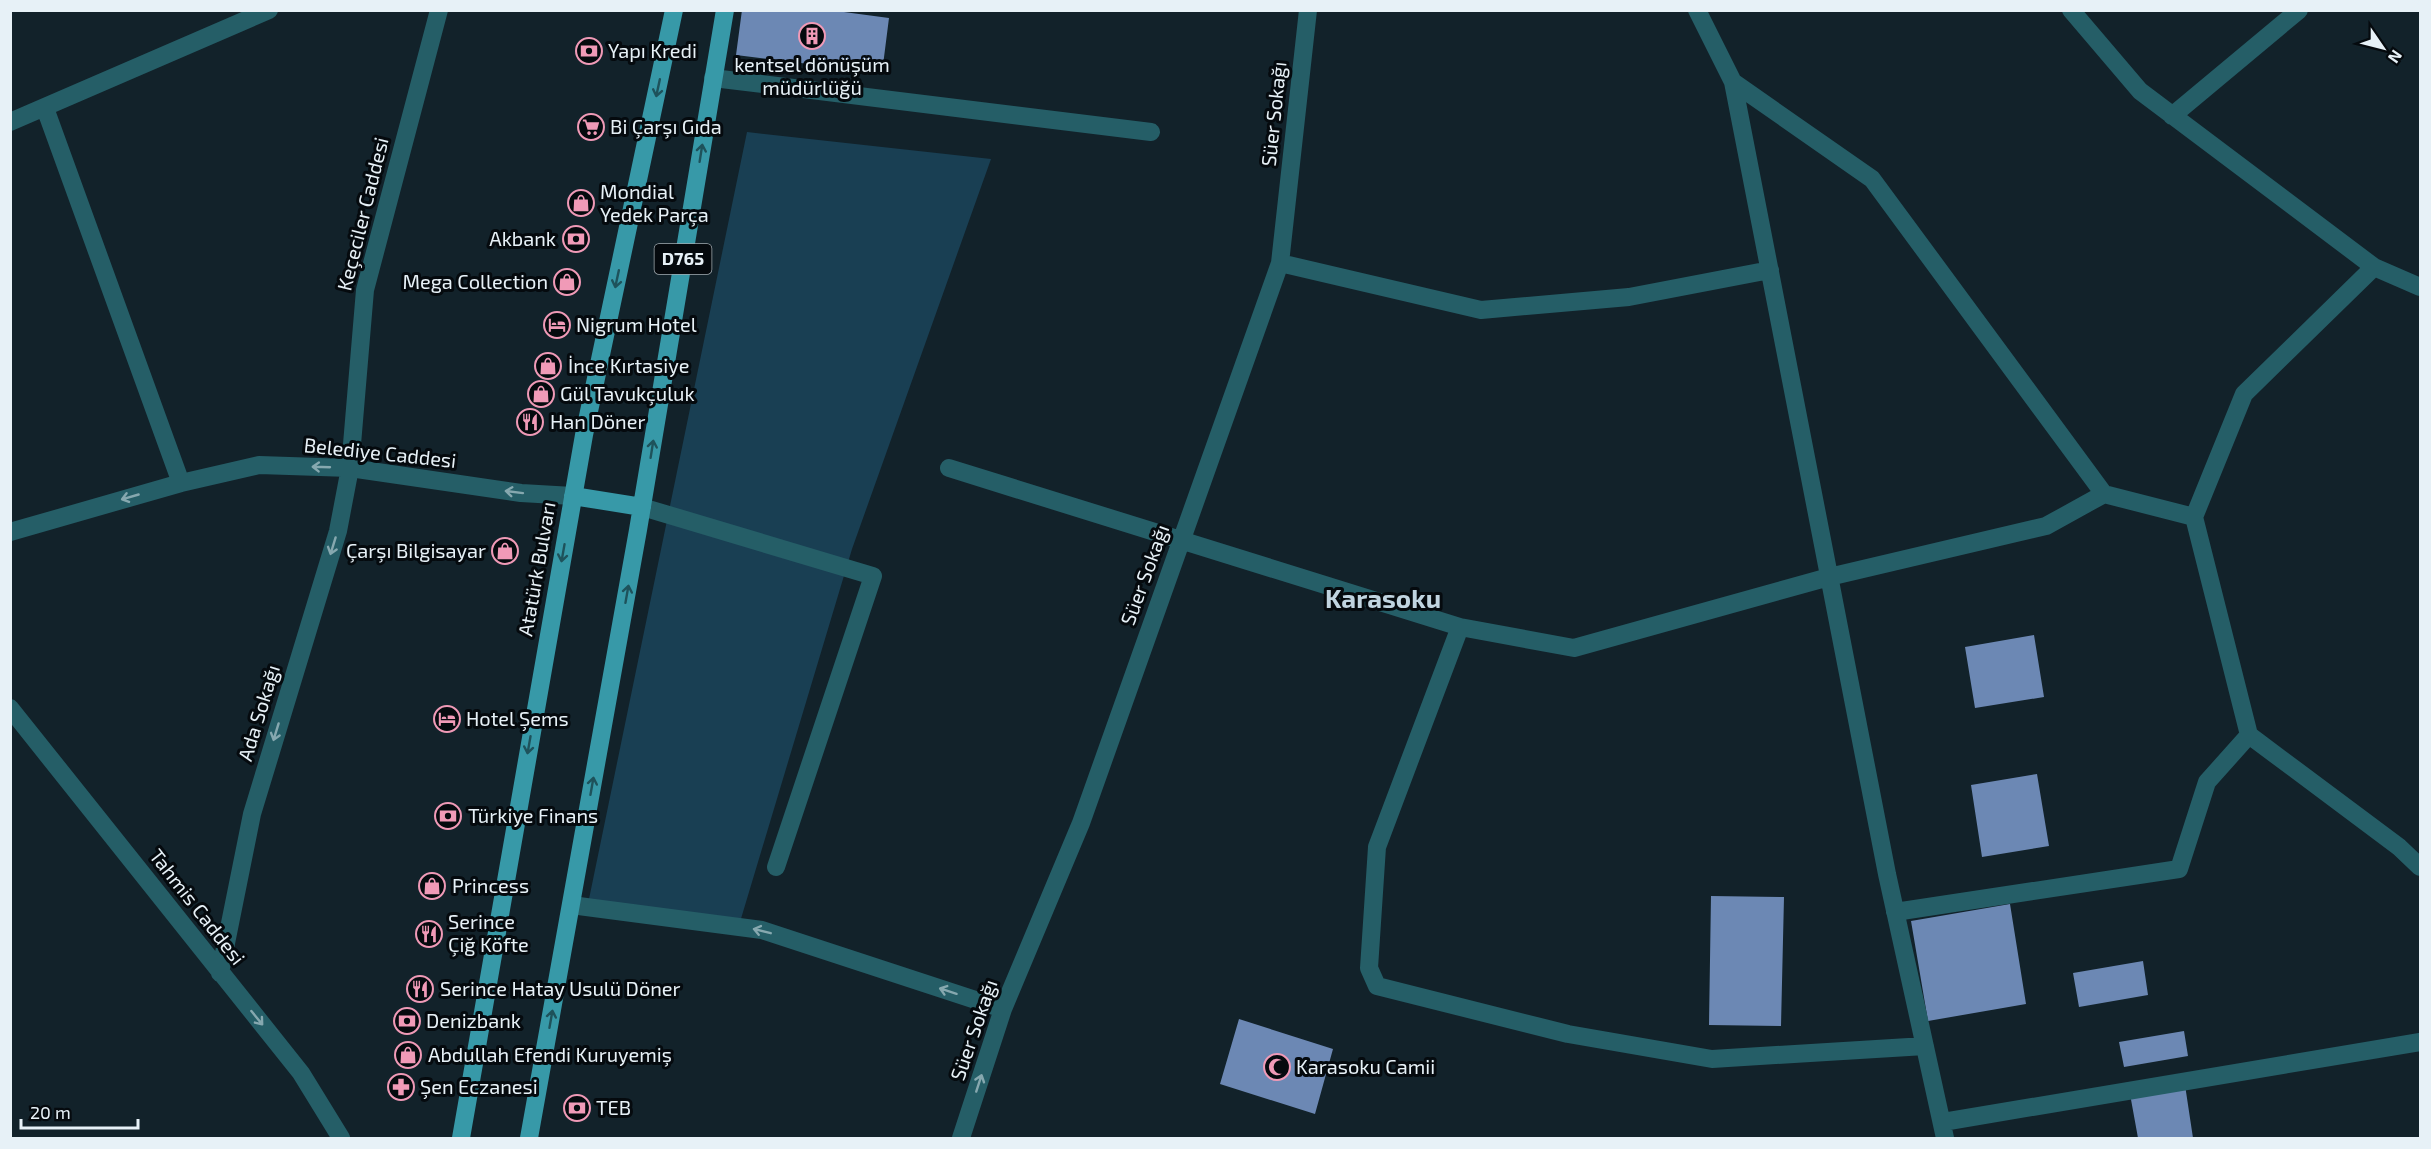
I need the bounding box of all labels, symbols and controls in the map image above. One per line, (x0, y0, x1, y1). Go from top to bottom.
north arrow (2353, 18, 2413, 78)
building icon: kentsel dönüşüm müdürlüğü (797, 21, 827, 51)
bank icon: Yapı Kredi (574, 36, 604, 66)
place label: Yapı Kredi (608, 38, 697, 62)
text: N (2385, 47, 2407, 67)
place label: kentsel dönüşüm müdürlüğü (734, 52, 890, 99)
street label: Süer Sokağı (1256, 60, 1290, 168)
one-way arrow (652, 78, 663, 98)
supermarket icon: Bi Çarşı Gıda (576, 112, 606, 142)
place label: Bi Çarşı Gıda (610, 114, 722, 139)
street label: Keçeciler Caddesi (331, 135, 394, 293)
one-way arrow (695, 144, 706, 164)
place label: Mondial Yedek Parça (600, 179, 709, 227)
shop icon: Mondial Yedek Parça (566, 188, 596, 218)
bank icon: Akbank (561, 224, 591, 254)
place label: Akbank (489, 226, 556, 250)
road number: D765 (654, 244, 712, 274)
shop icon: Mega Collection (552, 267, 582, 297)
place label: Mega Collection (403, 269, 548, 293)
one-way arrow (611, 269, 622, 288)
hotel icon: Nigrum Hotel (542, 310, 572, 340)
place label: Nigrum Hotel (576, 312, 697, 336)
shop icon: İnce Kırtasiye (533, 351, 563, 381)
place label: İnce Kırtasiye (568, 353, 689, 377)
shop icon: Gül Tavukçuluk (526, 379, 556, 409)
place label: Gül Tavukçuluk (560, 381, 695, 406)
restaurant icon: Han Döner (515, 407, 545, 437)
place label: Han Döner (550, 409, 645, 433)
street label: Belediye Caddesi (303, 432, 457, 472)
one-way arrow (646, 440, 657, 460)
one-way arrow (312, 462, 332, 473)
one-way arrow (505, 486, 525, 497)
one-way arrow (121, 492, 140, 503)
street label: Atatürk Bulvarı (512, 500, 560, 638)
street label: Süer Sokağı (1115, 521, 1173, 628)
one-way arrow (327, 536, 338, 555)
shop icon: Çarşı Bilgisayar (490, 536, 520, 566)
place label: Çarşı Bilgisayar (346, 538, 486, 563)
one-way arrow (557, 543, 568, 563)
district label: Karasoku (1325, 582, 1441, 613)
one-way arrow (622, 584, 633, 604)
street label: Ada Sokağı (232, 662, 284, 764)
hotel icon: Hotel Şems (432, 704, 462, 734)
place label: Hotel Şems (466, 706, 569, 731)
one-way arrow (270, 722, 281, 741)
one-way arrow (524, 735, 535, 755)
one-way arrow (587, 776, 598, 796)
bank icon: Türkiye Finans (433, 801, 463, 831)
place label: Türkiye Finans (468, 803, 598, 827)
street label: Tahmis Caddesi (145, 844, 251, 969)
shop icon: Princess (417, 871, 447, 901)
place label: Princess (452, 873, 529, 897)
place label: Serince Çiğ Köfte (448, 909, 529, 957)
restaurant icon: Serince Çiğ Köfte (414, 919, 444, 949)
one-way arrow (753, 924, 772, 936)
restaurant icon: Serince Hatay Usulü Döner (405, 974, 435, 1004)
place label: Serince Hatay Usulü Döner (440, 976, 681, 1000)
street label: Süer Sokağı (945, 976, 1002, 1083)
one-way arrow (939, 985, 958, 996)
bank icon: Denizbank (392, 1006, 422, 1036)
place label: Denizbank (426, 1008, 521, 1032)
one-way arrow (250, 1010, 263, 1026)
one-way arrow (545, 1010, 556, 1029)
shop icon: Abdullah Efendi Kuruyemiş (393, 1040, 423, 1070)
place label: Abdullah Efendi Kuruyemiş (428, 1042, 672, 1067)
mosque icon: Karasoku Camii (1262, 1052, 1292, 1082)
place label: Karasoku Camii (1296, 1054, 1435, 1078)
pharmacy icon: Şen Eczanesi (386, 1072, 416, 1102)
place label: Şen Eczanesi (420, 1074, 538, 1099)
one-way arrow (974, 1074, 985, 1093)
scale bar (21, 1092, 138, 1130)
bank icon: TEB (562, 1093, 592, 1123)
place label: TEB (596, 1095, 631, 1119)
text: 20 m (30, 1101, 71, 1123)

